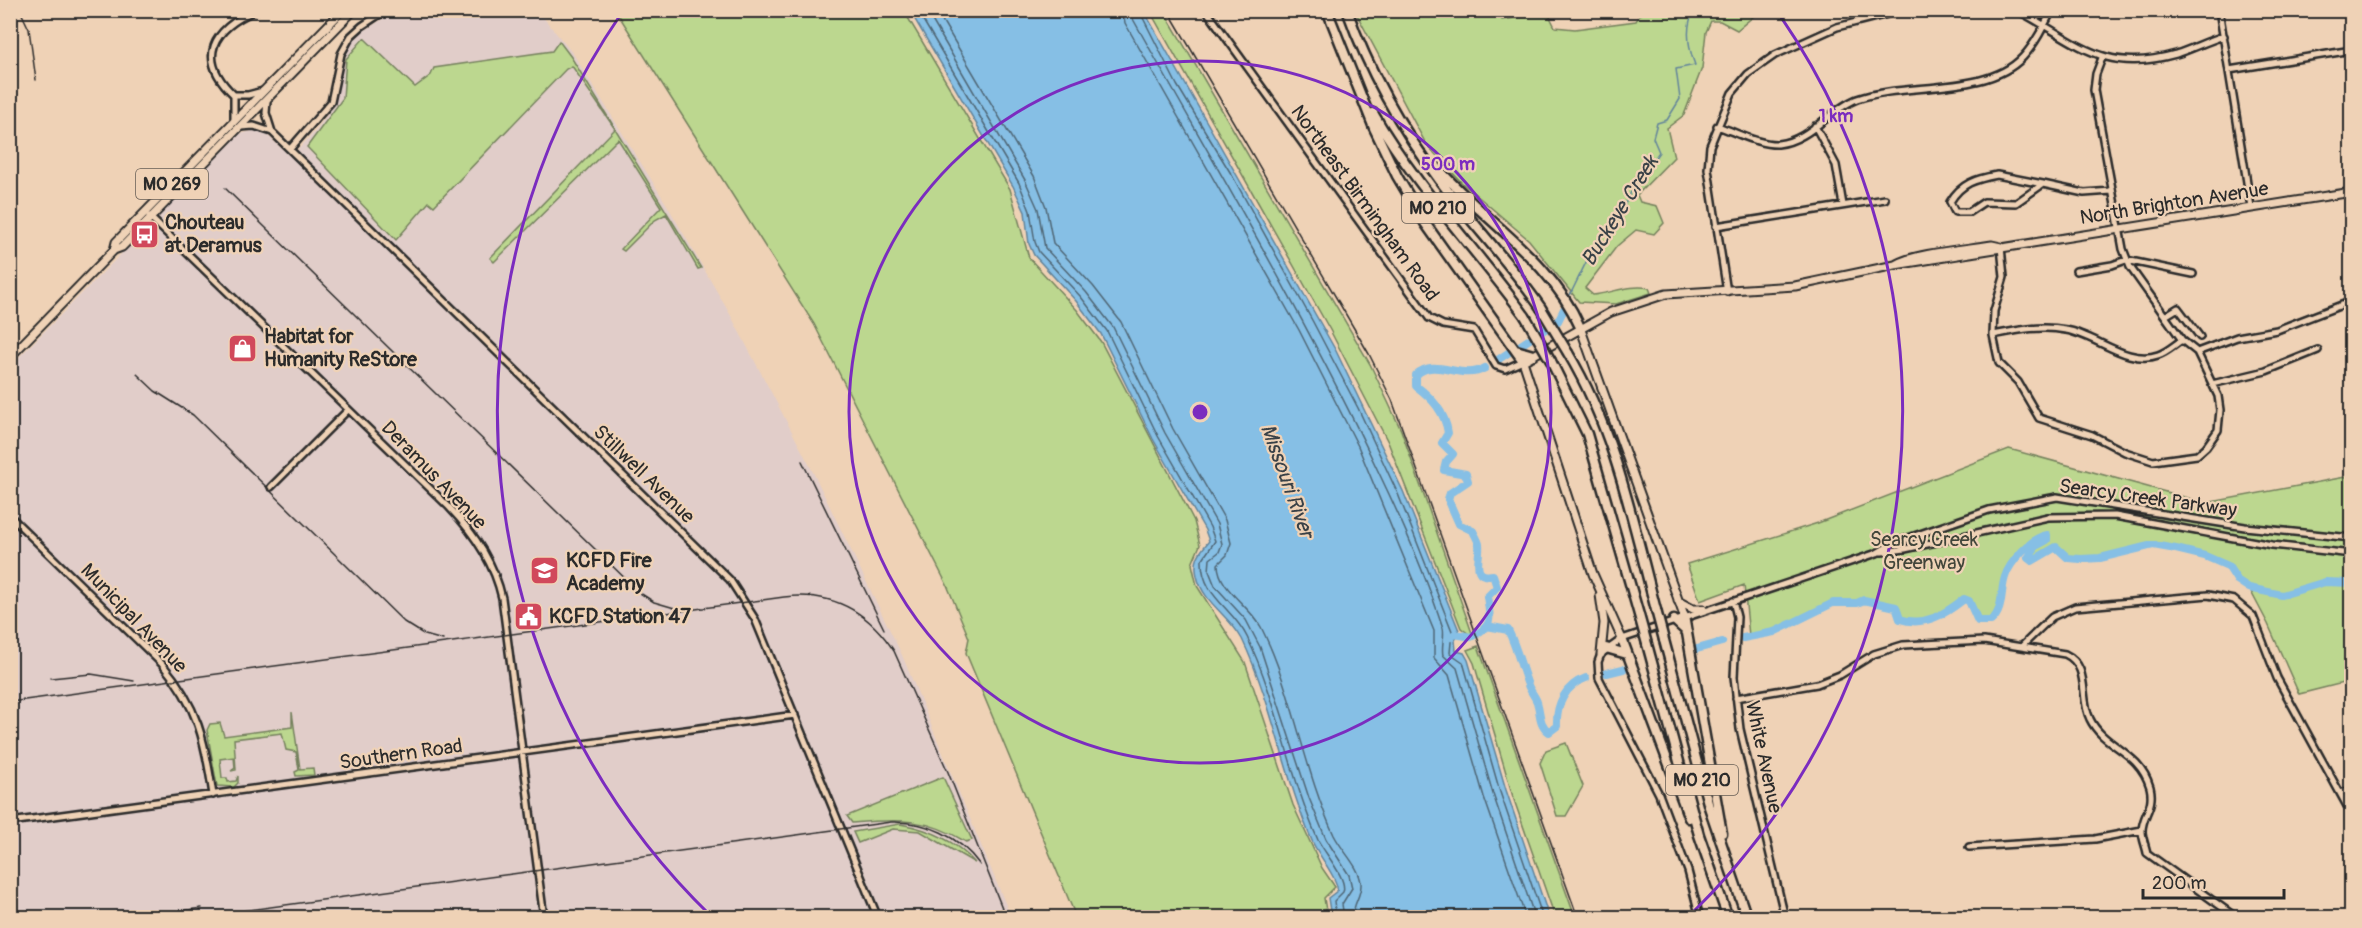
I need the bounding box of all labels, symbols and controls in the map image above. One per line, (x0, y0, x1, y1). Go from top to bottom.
street label: Northeast Birmingham Road (1285, 100, 1445, 306)
text: 1 km (1819, 105, 1853, 128)
water label: Buckeye Creek (1575, 149, 1666, 271)
text: 500 m (1421, 153, 1475, 176)
road number: MO 269 (136, 169, 208, 199)
street label: North Brighton Avenue (2078, 176, 2270, 230)
road number: MO 210 (1402, 193, 1474, 223)
place label: Chouteau at Deramus (165, 210, 262, 258)
bus stop icon: Chouteau at Deramus (128, 218, 160, 250)
place label: Habitat for Humanity ReStore (264, 324, 418, 372)
shop icon: Habitat for Humanity ReStore (227, 332, 259, 364)
centre of rings (1190, 402, 1210, 422)
street label: Deramus Avenue (376, 415, 492, 535)
street label: Stillwell Avenue (588, 419, 700, 529)
water label: Missouri River (1254, 420, 1321, 544)
street label: Searcy Creek Parkway (2058, 473, 2239, 523)
park label: Searcy Creek Greenway (1870, 527, 1979, 575)
place label: KCFD Fire Academy (566, 548, 653, 596)
school or university icon: KCFD Fire Academy (529, 555, 561, 587)
street label: Municipal Avenue (76, 558, 193, 678)
public building icon: KCFD Station 47 (512, 600, 544, 632)
place label: KCFD Station 47 (549, 604, 691, 629)
street label: White Avenue (1740, 699, 1788, 815)
street label: Southern Road (338, 733, 464, 775)
road number: MO 210 (1666, 765, 1738, 795)
scale bar (2143, 862, 2284, 900)
text: 200 m (2152, 872, 2207, 895)

